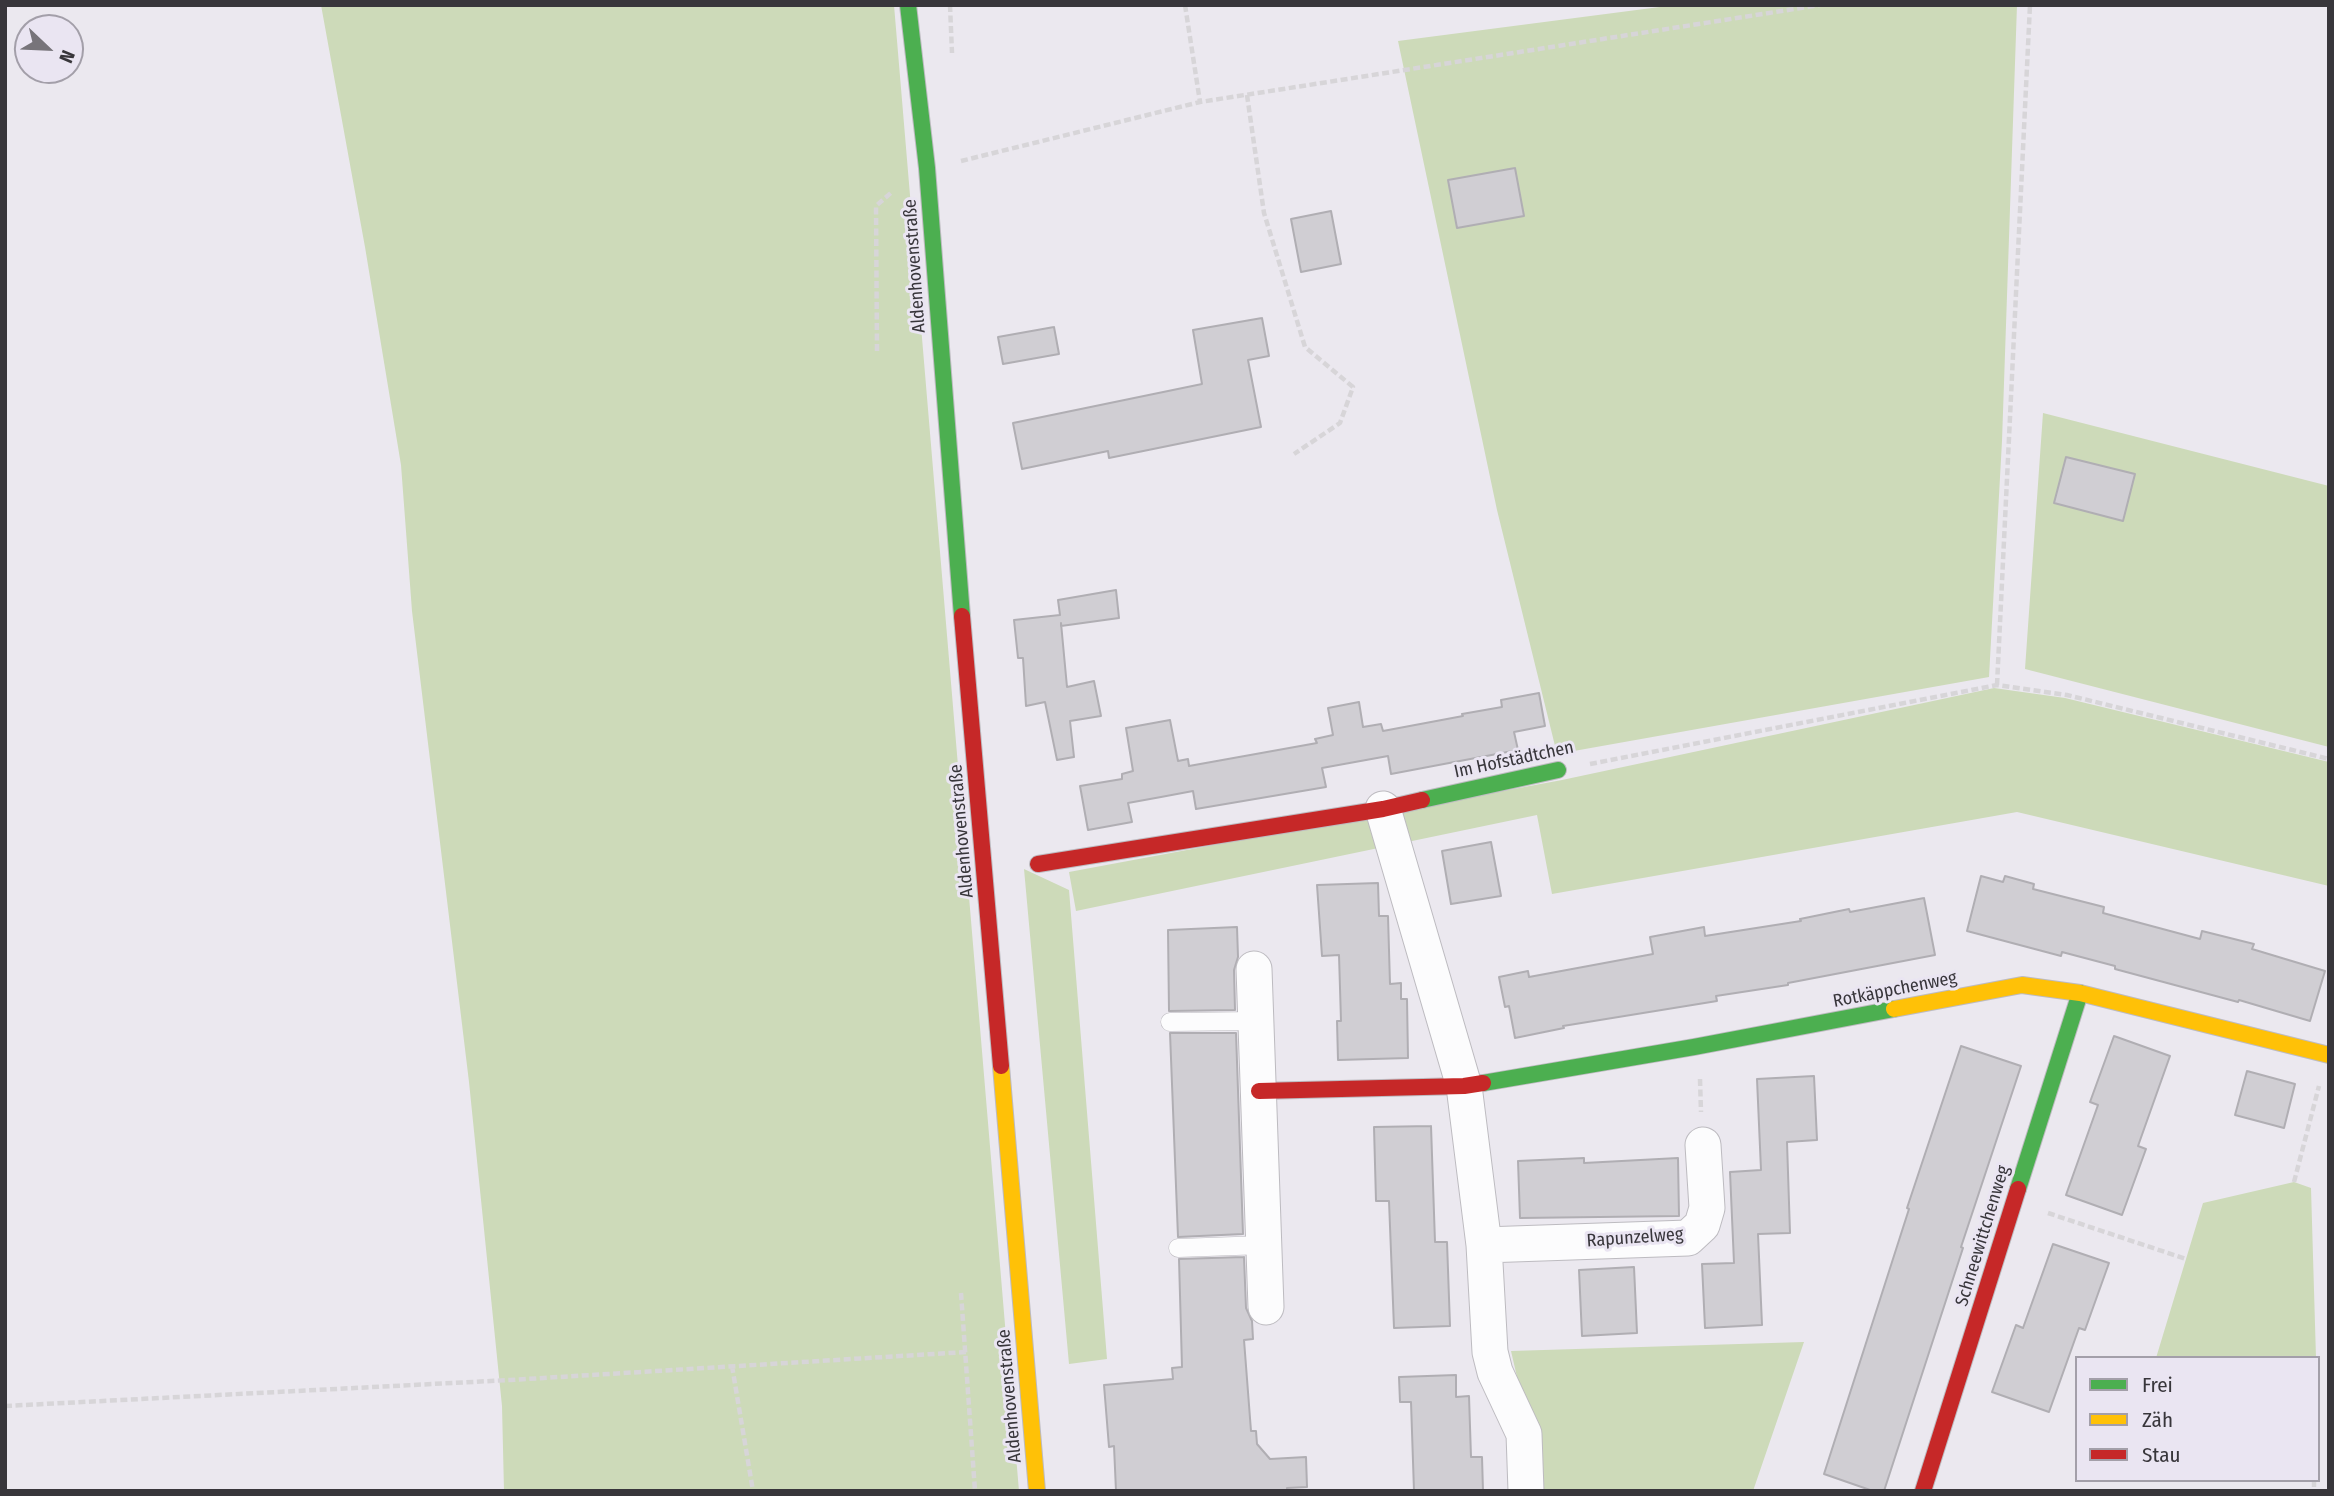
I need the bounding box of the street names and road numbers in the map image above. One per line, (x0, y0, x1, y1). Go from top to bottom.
street label: Aldenhovenstraße (900, 198, 930, 334)
street label: Im Hofstädtchen (1452, 737, 1576, 783)
street label: Aldenhovenstraße (945, 763, 979, 899)
street label: Rotkäppchenweg (1831, 967, 1959, 1013)
street label: Schneewittchenweg (1951, 1163, 2015, 1309)
street label: Rapunzelweg (1586, 1224, 1684, 1252)
street label: Aldenhovenstraße (993, 1328, 1027, 1464)

